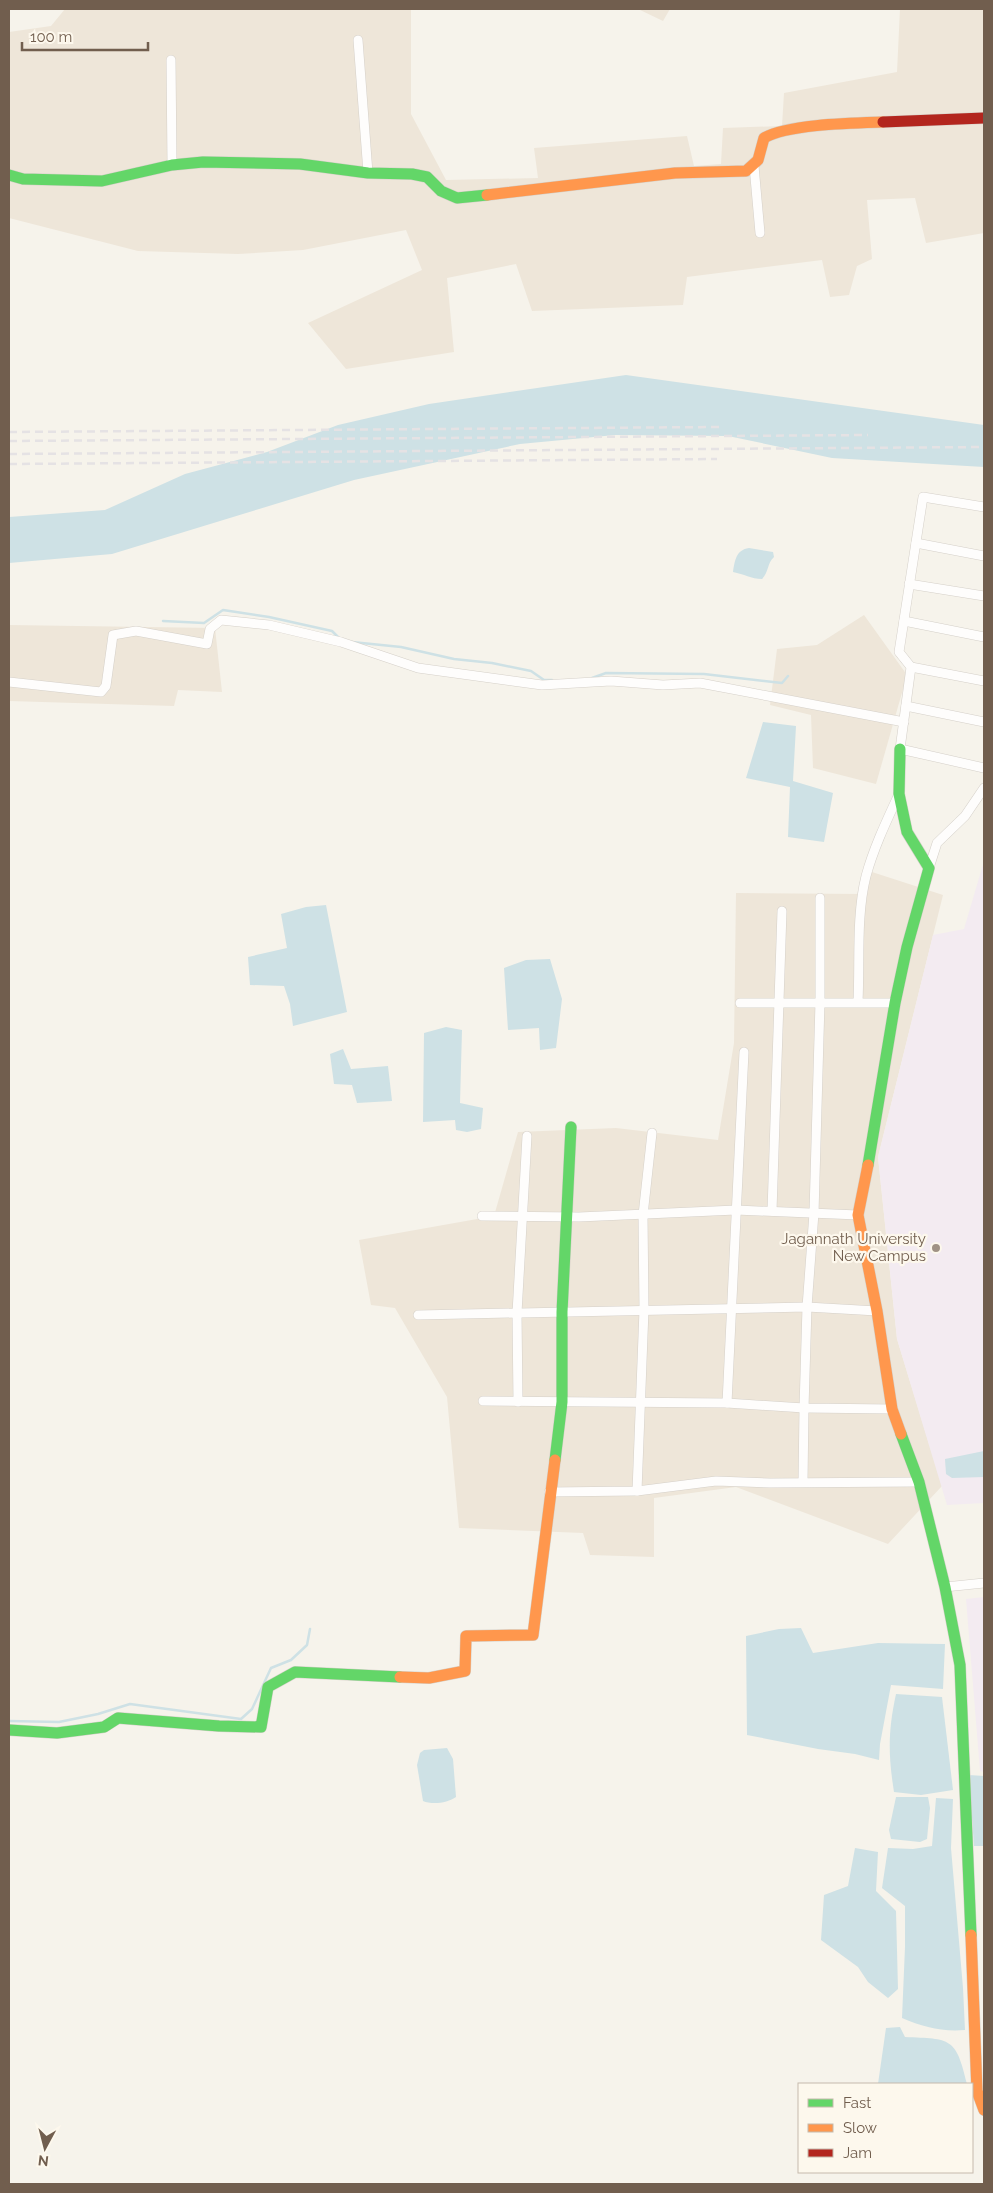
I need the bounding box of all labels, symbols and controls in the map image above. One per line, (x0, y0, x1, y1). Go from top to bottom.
scale bar (22, 20, 149, 52)
text: 100 m (30, 28, 72, 46)
place label: Jagannath University New Campus (781, 1230, 926, 1265)
marker: Jagannath University New Campus (930, 1242, 942, 1254)
legend (798, 2083, 973, 2173)
text: Fast (843, 2094, 871, 2112)
text: Slow (843, 2119, 877, 2137)
north arrow (20, 2123, 70, 2173)
text: Jam (843, 2144, 872, 2162)
text: N (37, 2152, 50, 2169)

